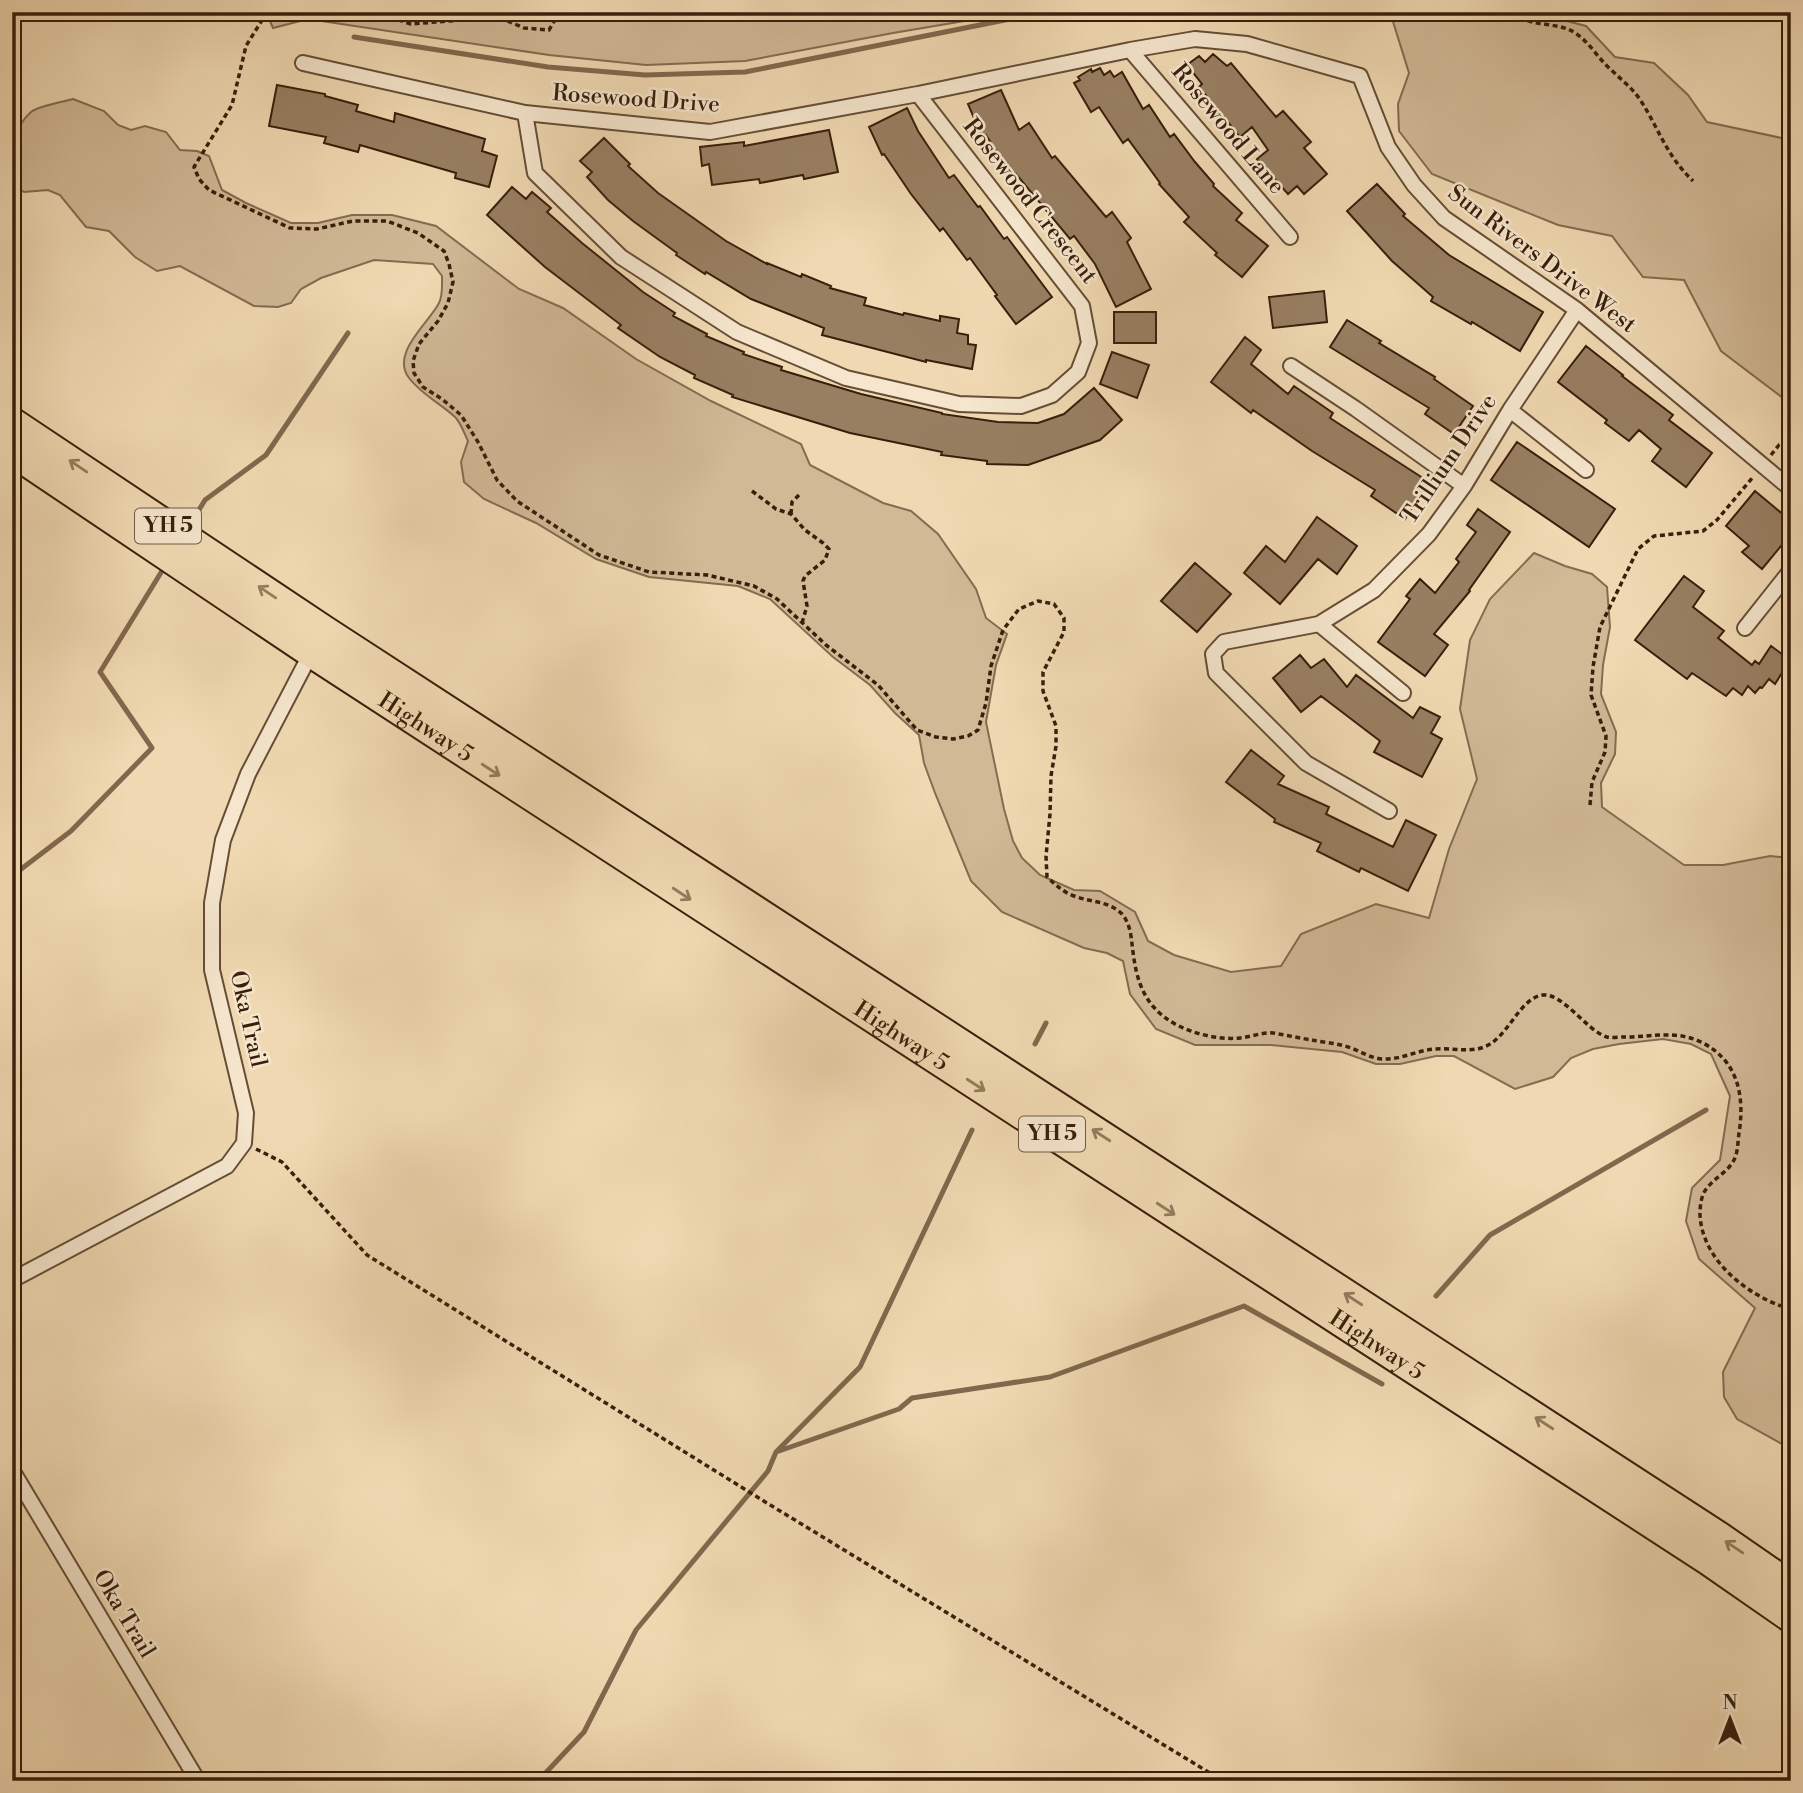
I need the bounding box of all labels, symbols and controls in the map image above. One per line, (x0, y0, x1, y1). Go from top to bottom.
street label: Rosewood Lane (1165, 58, 1291, 200)
street label: Rosewood Drive (551, 79, 721, 119)
street label: Rosewood Crescent (957, 113, 1103, 289)
street label: Sun Rivers Drive West (1442, 179, 1642, 339)
street label: Trillium Drive (1395, 389, 1503, 529)
one-way arrow (69, 459, 88, 473)
road number: YH 5 (135, 508, 201, 544)
one-way arrow (258, 585, 278, 599)
street label: Highway 5 (373, 686, 478, 769)
one-way arrow (481, 763, 501, 777)
one-way arrow (672, 887, 691, 901)
street label: Oka Trail (223, 968, 273, 1070)
street label: Highway 5 (848, 995, 954, 1077)
one-way arrow (965, 1078, 985, 1092)
road number: YH 5 (1019, 1116, 1085, 1152)
one-way arrow (1091, 1128, 1111, 1142)
one-way arrow (1156, 1202, 1176, 1216)
one-way arrow (1344, 1292, 1363, 1306)
street label: Highway 5 (1324, 1304, 1429, 1386)
one-way arrow (1534, 1416, 1554, 1430)
one-way arrow (1725, 1540, 1744, 1554)
street label: Oka Trail (87, 1565, 161, 1663)
north arrow (1694, 1685, 1764, 1755)
text: N (1722, 1691, 1738, 1715)

